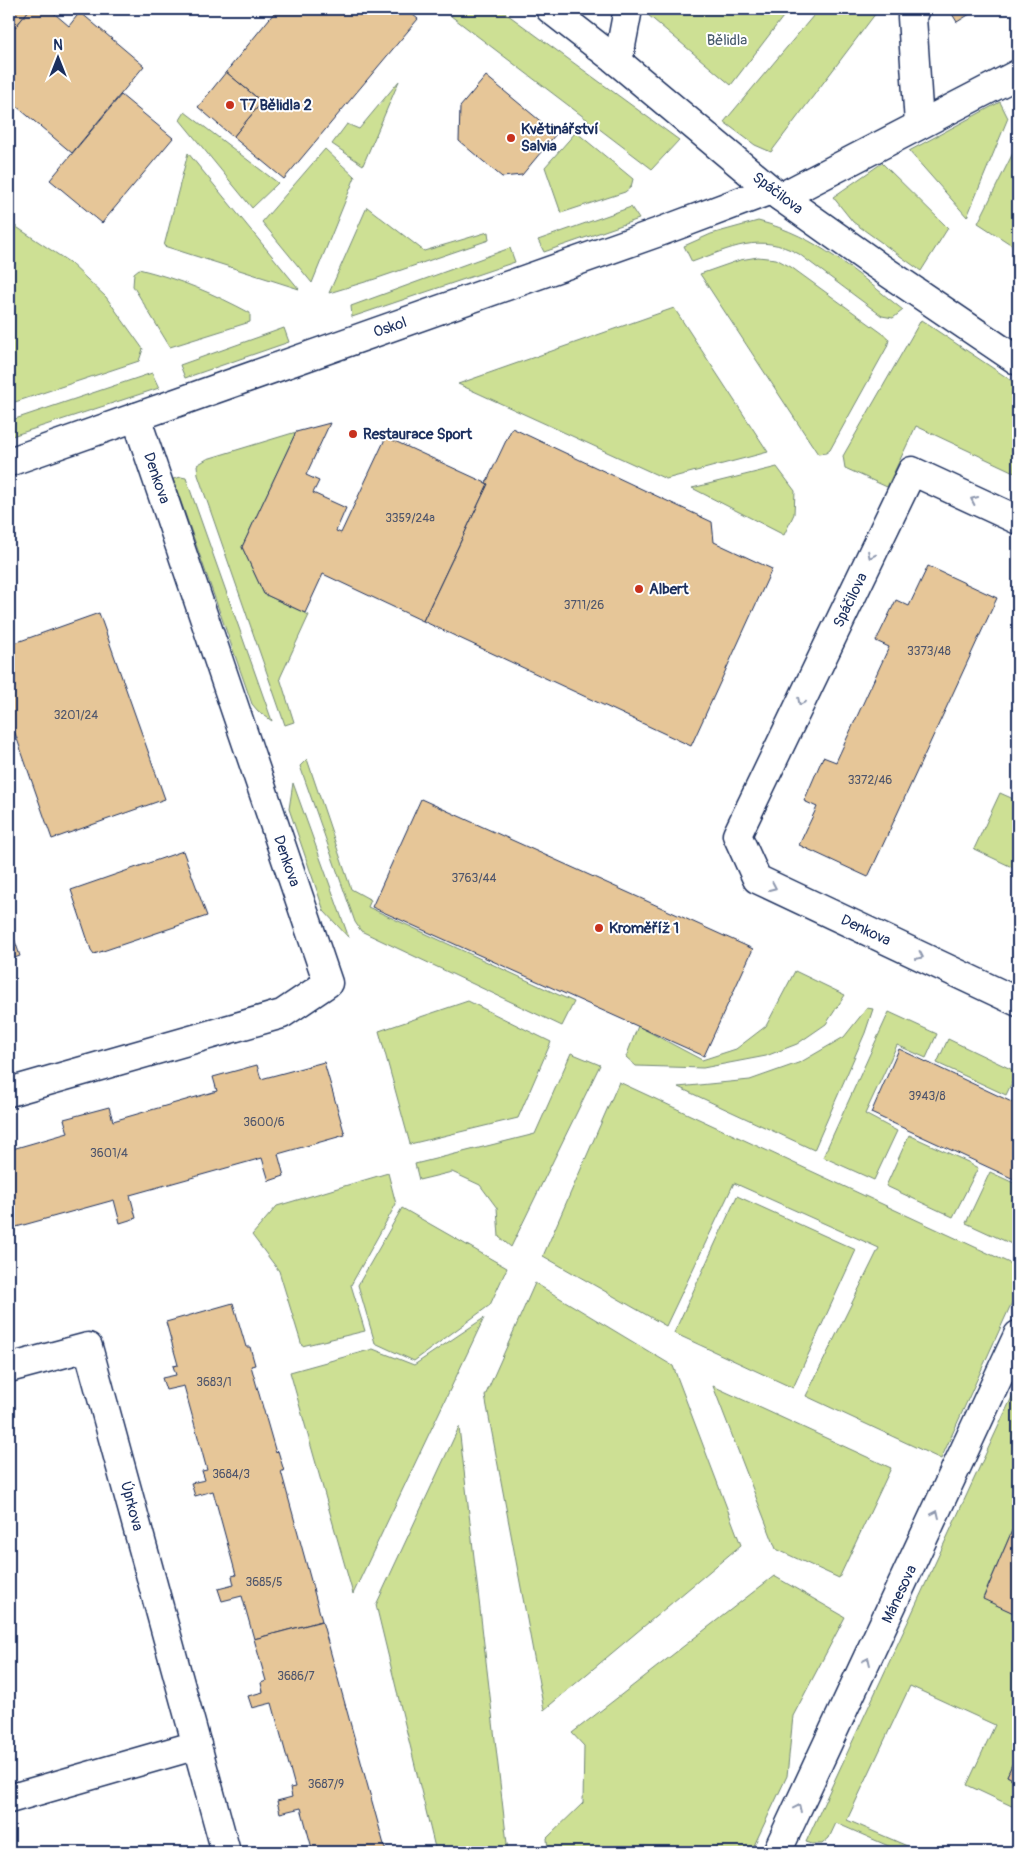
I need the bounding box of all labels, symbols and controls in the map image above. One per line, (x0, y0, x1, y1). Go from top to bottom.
park label: Bělidla (707, 31, 747, 50)
north arrow (32, 32, 82, 82)
text: N (53, 37, 63, 54)
place label: T7 Bělidla 2 (239, 96, 312, 115)
marker: T7 Bělidla 2 (224, 99, 236, 111)
place label: Květinářství Salvia (521, 120, 599, 156)
marker: Květinářství Salvia (505, 132, 517, 144)
street label: Spáčilova (749, 168, 807, 219)
street label: Oskol (371, 313, 409, 342)
place label: Restaurace Sport (363, 425, 473, 444)
marker: Restaurace Sport (347, 428, 359, 440)
street label: Denkova (139, 450, 174, 506)
one-way arrow (970, 495, 979, 506)
house number: 3359/24a (385, 511, 435, 526)
one-way arrow (867, 550, 877, 559)
street label: Spáčilova (829, 570, 872, 631)
place label: Albert (649, 580, 689, 599)
marker: Albert (633, 583, 645, 595)
house number: 3711/26 (564, 598, 604, 613)
house number: 3373/48 (907, 644, 951, 659)
one-way arrow (796, 697, 807, 706)
house number: 3201/24 (54, 708, 98, 723)
house number: 3372/46 (848, 773, 892, 788)
street label: Denkova (269, 833, 304, 889)
house number: 3763/44 (452, 871, 497, 886)
one-way arrow (768, 880, 777, 891)
street label: Denkova (838, 911, 894, 950)
place label: Kroměříž 1 (609, 919, 679, 938)
marker: Kroměříž 1 (593, 922, 605, 934)
one-way arrow (915, 949, 924, 960)
house number: 3943/8 (909, 1089, 945, 1104)
house number: 3600/6 (243, 1115, 285, 1130)
house number: 3601/4 (90, 1146, 128, 1161)
house number: 3683/1 (196, 1375, 232, 1390)
house number: 3684/3 (212, 1467, 250, 1482)
street label: Úprkova (116, 1479, 147, 1533)
one-way arrow (930, 1510, 940, 1519)
street label: Mánesova (878, 1562, 921, 1626)
house number: 3685/5 (245, 1575, 283, 1590)
one-way arrow (861, 1657, 872, 1666)
house number: 3686/7 (277, 1669, 315, 1684)
house number: 3687/9 (308, 1777, 344, 1792)
one-way arrow (792, 1804, 802, 1813)

